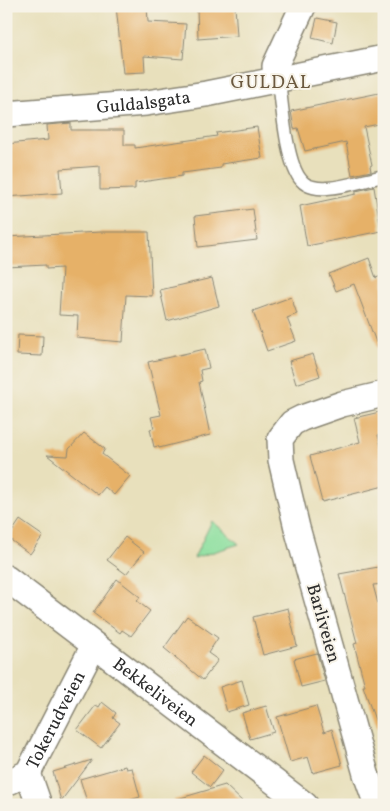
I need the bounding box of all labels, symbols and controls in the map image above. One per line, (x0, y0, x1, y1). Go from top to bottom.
district label: GULDAL (231, 70, 311, 96)
street label: Guldalsgata (96, 85, 192, 121)
street label: Barliveien (299, 581, 346, 666)
street label: Bekkeliveien (107, 652, 203, 734)
street label: Tokerudveien (21, 667, 93, 774)

